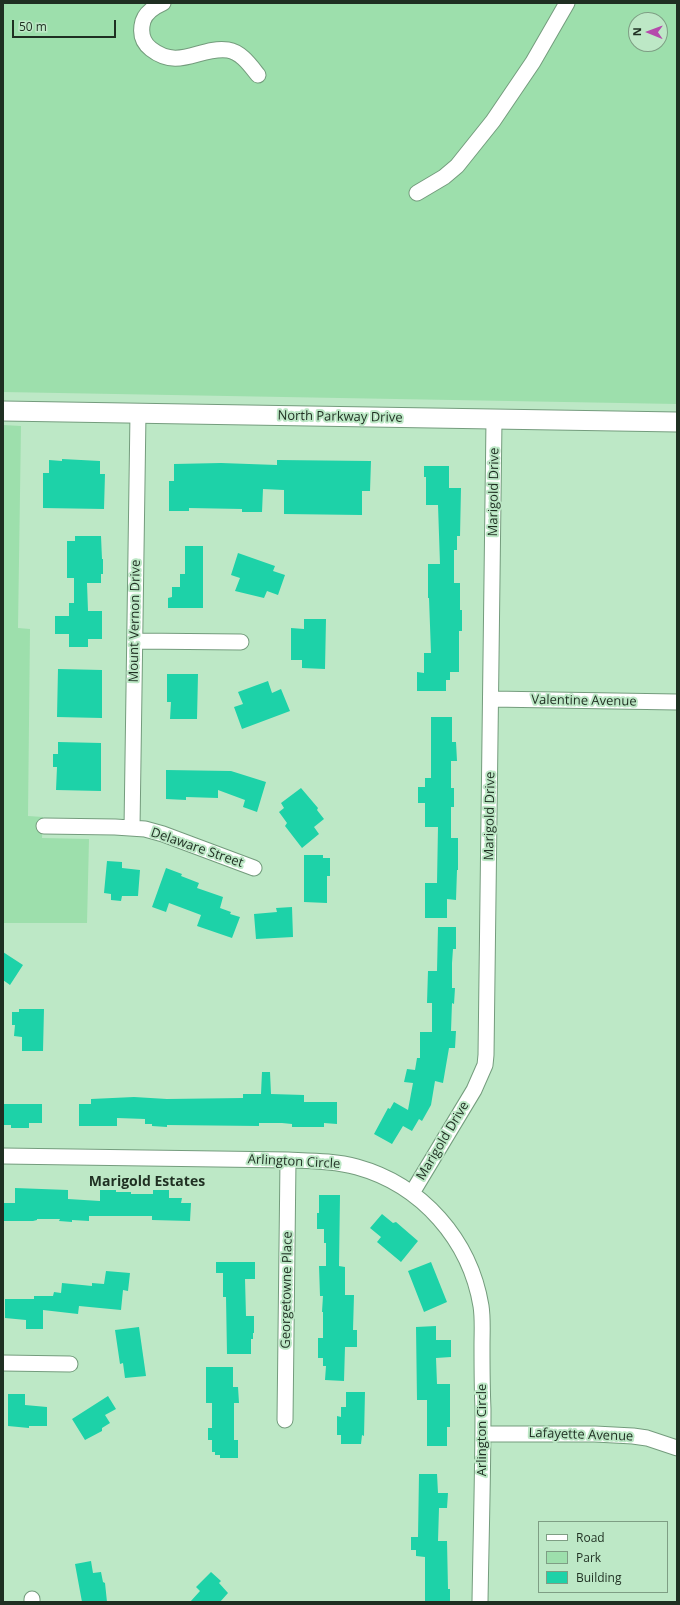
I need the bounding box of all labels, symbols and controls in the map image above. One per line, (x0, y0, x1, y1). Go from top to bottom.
scale bar (14, 12, 118, 38)
north arrow (628, 12, 668, 52)
text: 50 m (19, 18, 47, 35)
text: N (629, 27, 644, 36)
street label: North Parkway Drive (277, 408, 403, 426)
street label: Marigold Drive (485, 447, 503, 537)
street label: Mount Vernon Drive (126, 559, 144, 683)
street label: Valentine Avenue (531, 692, 637, 710)
street label: Marigold Drive (481, 771, 499, 861)
street label: Delaware Street (149, 825, 245, 871)
street label: Marigold Drive (413, 1099, 473, 1183)
street label: Arlington Circle (247, 1152, 341, 1172)
district label: Marigold Estates (89, 1174, 205, 1190)
street label: Georgetowne Place (278, 1231, 296, 1349)
street label: Arlington Circle (474, 1384, 490, 1476)
street label: Lafayette Avenue (528, 1425, 634, 1445)
legend (538, 1521, 668, 1593)
text: Road (576, 1529, 605, 1546)
text: Park (576, 1549, 601, 1566)
text: Building (576, 1569, 621, 1586)

